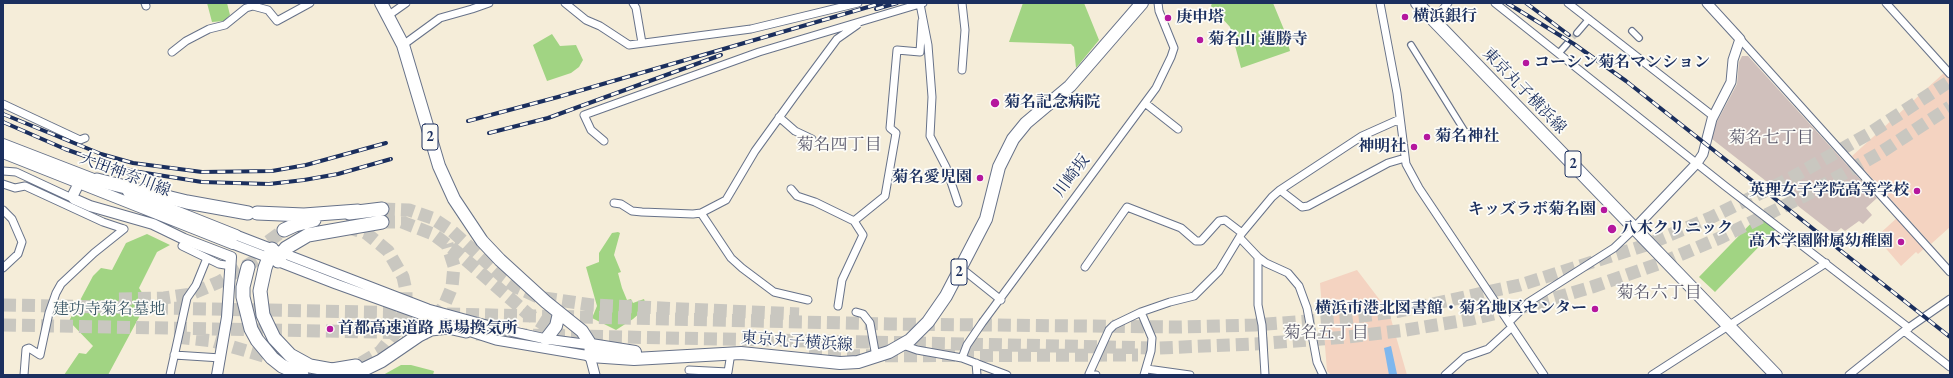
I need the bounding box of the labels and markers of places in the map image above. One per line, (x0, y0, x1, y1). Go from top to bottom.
place label: 横浜銀行 (1413, 7, 1477, 27)
place label: 庚申塔 (1176, 8, 1224, 28)
marker: 横浜銀行 (1400, 12, 1410, 22)
marker: 庚申塔 (1163, 13, 1173, 23)
place label: 菊名山 蓮勝寺 (1208, 30, 1308, 50)
marker: 菊名山 蓮勝寺 (1195, 35, 1205, 45)
place label: コーシン菊名マンション (1534, 53, 1710, 73)
marker: コーシン菊名マンション (1521, 58, 1531, 68)
place label: 菊名記念病院 (1004, 93, 1100, 113)
marker: 菊名記念病院 (989, 97, 1001, 109)
place label: 菊名神社 (1435, 127, 1499, 147)
marker: 菊名神社 (1422, 132, 1432, 142)
place label: 神明社 (1358, 137, 1406, 157)
marker: 神明社 (1409, 142, 1419, 152)
place label: 菊名愛児園 (892, 168, 972, 188)
marker: 菊名愛児園 (975, 173, 985, 183)
place label: 英理女子学院高等学校 (1749, 181, 1909, 201)
marker: 英理女子学院高等学校 (1912, 186, 1922, 196)
place label: キッズラボ菊名園 (1468, 200, 1596, 220)
marker: キッズラボ菊名園 (1599, 205, 1609, 215)
place label: 八木クリニック (1621, 219, 1733, 239)
marker: 八木クリニック (1606, 223, 1618, 235)
place label: 高木学園附属幼稚園 (1749, 232, 1893, 252)
marker: 高木学園附属幼稚園 (1896, 237, 1906, 247)
place label: 横浜市港北図書館・菊名地区センター (1315, 299, 1587, 319)
marker: 横浜市港北図書館・菊名地区センター (1590, 304, 1600, 314)
place label: 首都高速道路 馬場換気所 (338, 319, 518, 339)
marker: 首都高速道路 馬場換気所 (325, 324, 335, 334)

